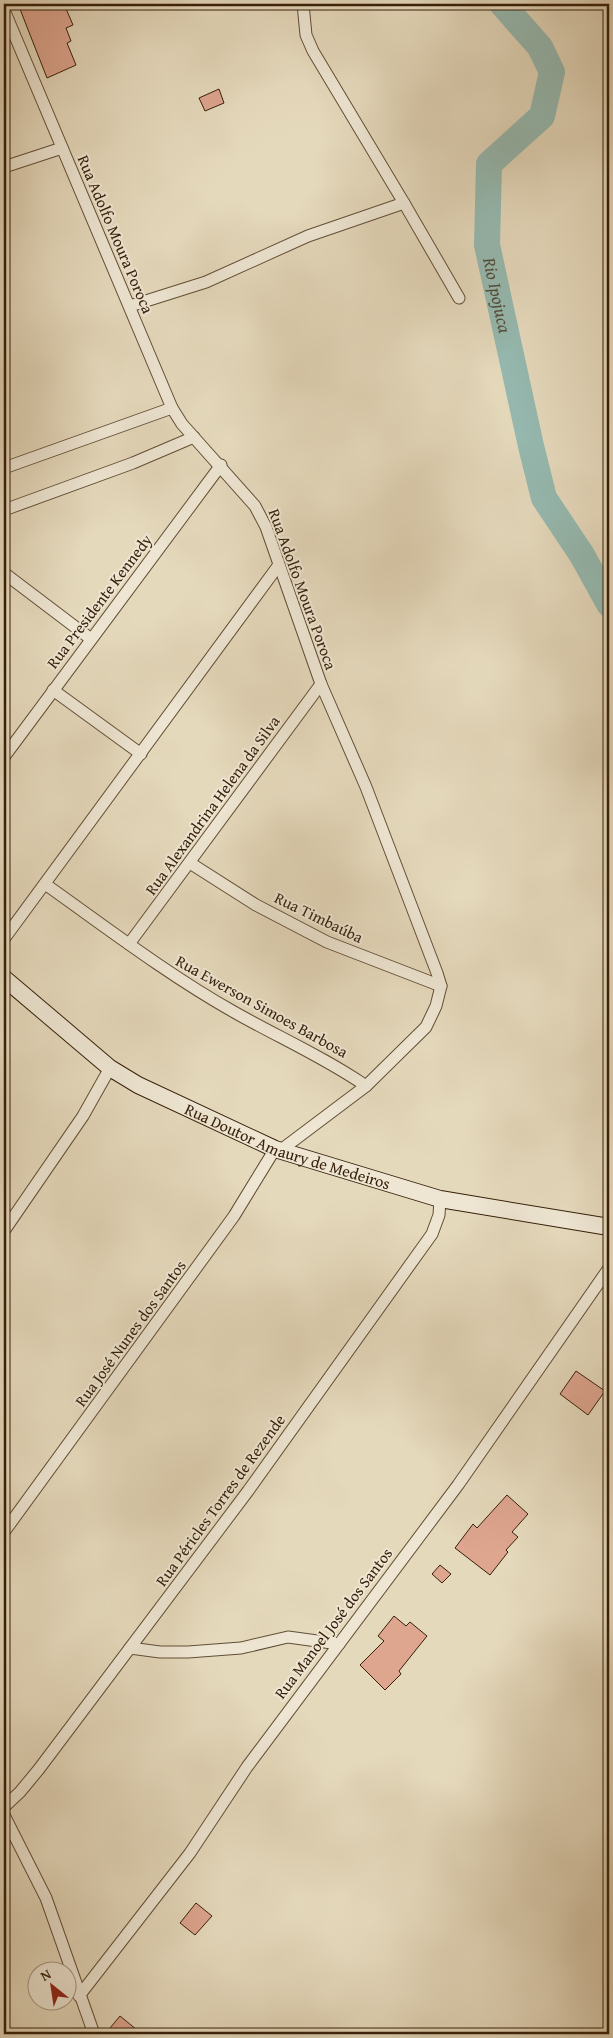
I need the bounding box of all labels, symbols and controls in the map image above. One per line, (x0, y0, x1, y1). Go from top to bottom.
street label: Rua Adolfo Moura Poroca (72, 151, 160, 317)
water label: Rio Ipojuca (476, 254, 519, 336)
street label: Rua Adolfo Moura Poroca (263, 505, 344, 673)
street label: Rua Presidente Kennedy (40, 529, 158, 673)
street label: Rua Alexandrina Helena da Silva (139, 710, 286, 900)
street label: Rua Timbaúba (271, 885, 368, 949)
street label: Rua Ewerson Simoes Barbosa (171, 949, 353, 1064)
street label: Rua Doutor Amaury de Medeiros (181, 1097, 393, 1195)
street label: Rua José Nunes dos Santos (69, 1255, 191, 1411)
street label: Rua Péricles Torres de Rezende (149, 1409, 291, 1591)
street label: Rua Manoel José dos Santos (268, 1542, 398, 1704)
north arrow (28, 1960, 78, 2010)
text: N (36, 1963, 55, 1986)

